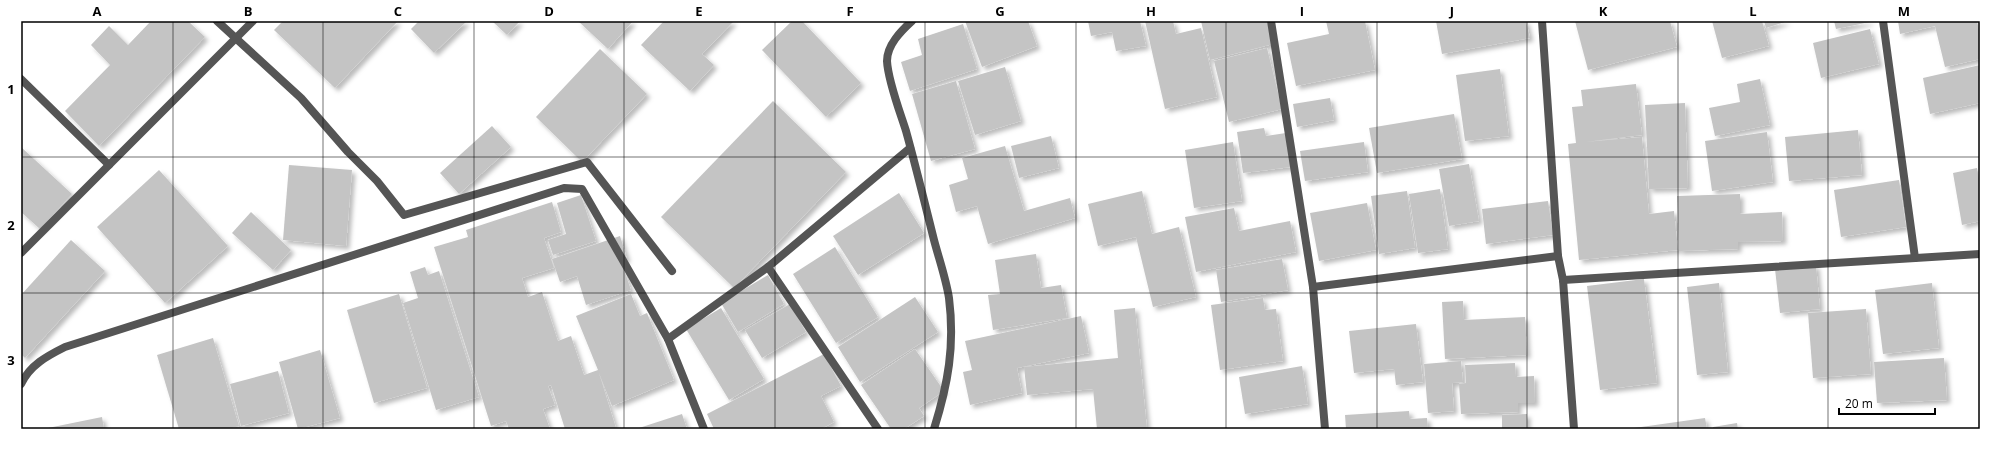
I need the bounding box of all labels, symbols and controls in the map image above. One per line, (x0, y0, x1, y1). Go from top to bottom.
text: A (93, 2, 102, 20)
text: B (244, 2, 253, 20)
text: C (394, 2, 402, 20)
text: D (544, 2, 554, 20)
text: E (695, 2, 703, 20)
text: F (846, 2, 854, 20)
text: G (995, 2, 1005, 20)
text: H (1146, 2, 1156, 20)
text: I (1300, 2, 1304, 20)
text: J (1449, 2, 1454, 20)
text: K (1599, 2, 1608, 20)
text: L (1749, 2, 1757, 20)
text: M (1898, 2, 1910, 20)
text: 1 (7, 80, 15, 98)
text: 2 (7, 216, 15, 234)
text: 3 (7, 351, 15, 369)
scale bar (1839, 390, 1935, 416)
text: 20 m (1845, 395, 1873, 412)

